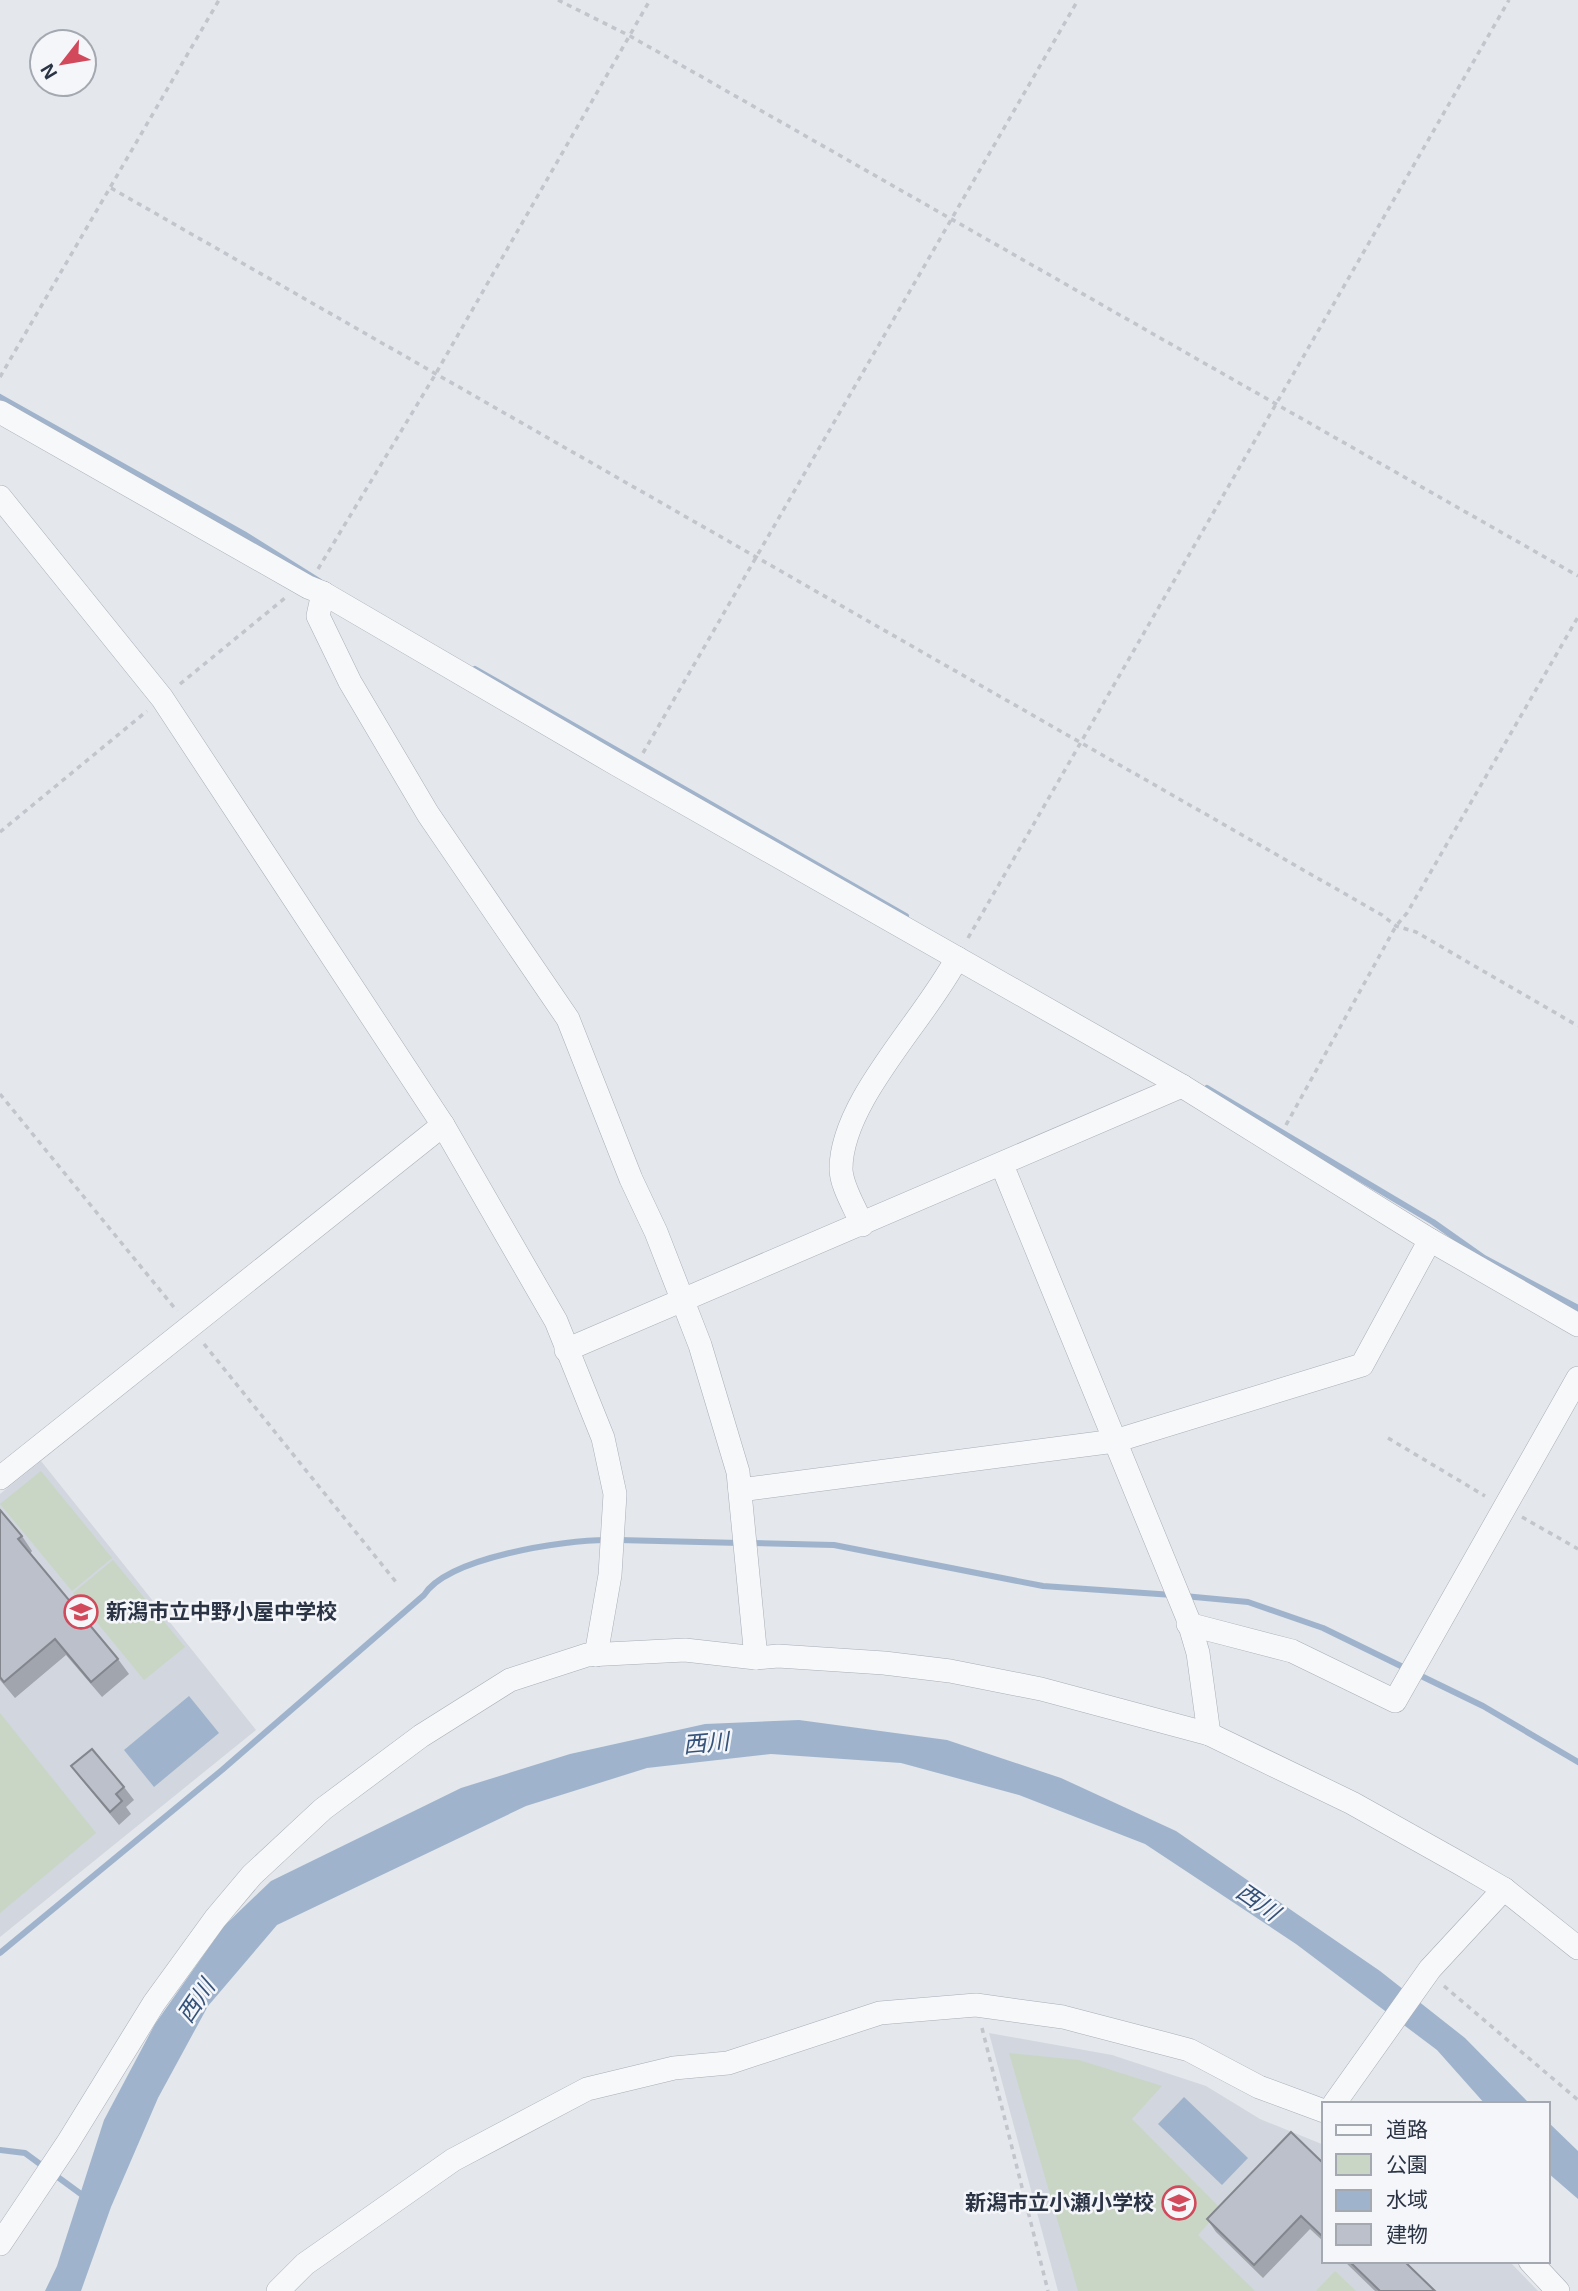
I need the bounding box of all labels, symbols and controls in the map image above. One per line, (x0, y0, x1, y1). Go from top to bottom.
north arrow (28, 28, 98, 98)
text: N (36, 60, 61, 83)
school or university icon: 新潟市立中野小屋中学校 (62, 1593, 100, 1631)
place label: 新潟市立中野小屋中学校 (106, 1600, 337, 1623)
water label: 西川 (682, 1728, 733, 1758)
water label: 西川 (1232, 1878, 1287, 1928)
water label: 西川 (172, 1972, 221, 2027)
legend (1322, 2102, 1550, 2263)
text: 道路 (1386, 2118, 1428, 2141)
text: 公園 (1386, 2153, 1428, 2176)
school or university icon: 新潟市立小瀬小学校 (1160, 2184, 1198, 2222)
text: 水域 (1386, 2188, 1428, 2211)
place label: 新潟市立小瀬小学校 (965, 2191, 1154, 2214)
text: 建物 (1386, 2223, 1428, 2246)

